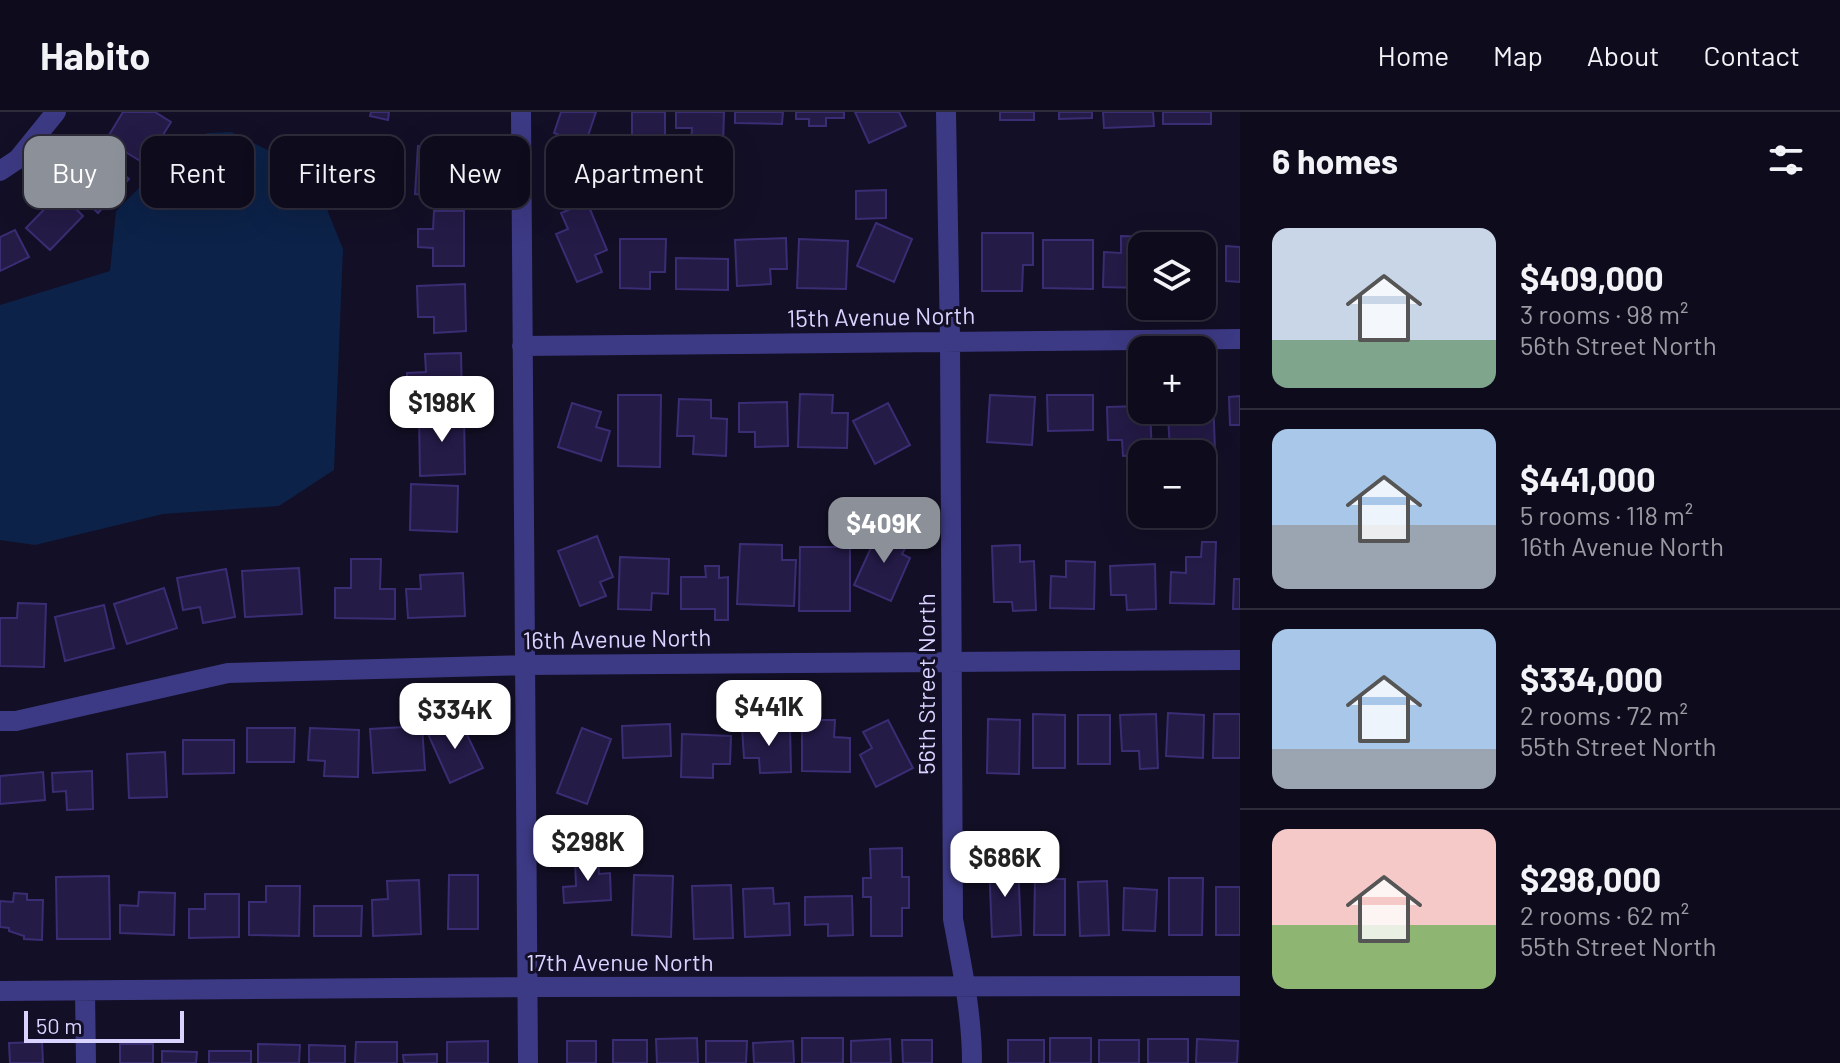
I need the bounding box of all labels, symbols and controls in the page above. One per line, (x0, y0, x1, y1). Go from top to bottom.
text: Habito (40, 32, 150, 78)
text: Home (1378, 38, 1449, 72)
text: Map (1493, 38, 1543, 72)
text: About (1587, 38, 1659, 72)
text: Contact (1703, 38, 1800, 72)
chip: Buy (24, 136, 125, 208)
chip: Rent (141, 136, 254, 208)
chip: Filters (270, 136, 404, 208)
chip: New (420, 136, 530, 208)
chip: Apartment (546, 136, 733, 208)
icon: filters (1764, 138, 1808, 182)
text: 6 homes (1272, 140, 1398, 181)
map controls (1128, 232, 1216, 528)
button: layers (1128, 232, 1216, 320)
text: $409,000 (1520, 257, 1664, 298)
icon: home (1336, 260, 1432, 356)
text: 3 rooms · 98 m² (1520, 298, 1688, 329)
street label: 15th Avenue North (787, 300, 975, 332)
text: 56th Street North (1520, 329, 1717, 360)
button: + (1128, 336, 1216, 424)
pin: $198K (386, 376, 498, 444)
text: $198K (408, 386, 476, 417)
button: − (1128, 440, 1216, 528)
text: $441,000 (1520, 458, 1656, 499)
icon: home (1336, 461, 1432, 557)
pin: $409K (828, 497, 940, 565)
text: 5 rooms · 118 m² (1520, 499, 1693, 530)
text: $409K (846, 507, 922, 538)
text: 16th Avenue North (1520, 530, 1724, 561)
street label: 56th Street North (911, 593, 940, 775)
street label: 16th Avenue North (523, 622, 711, 654)
text: $334,000 (1520, 658, 1663, 699)
icon: home (1336, 661, 1432, 757)
pin: $441K (713, 680, 825, 748)
pin: $334K (399, 683, 511, 751)
text: $441K (734, 690, 804, 721)
text: $334K (418, 693, 492, 724)
text: 2 rooms · 72 m² (1520, 699, 1688, 730)
text: 55th Street North (1520, 730, 1717, 761)
pin: $298K (532, 815, 644, 883)
text: $298K (551, 825, 625, 856)
pin: $686K (949, 831, 1061, 899)
text: $686K (968, 841, 1042, 872)
text: $298,000 (1520, 858, 1661, 899)
icon: home (1336, 861, 1432, 957)
text: 2 rooms · 62 m² (1520, 899, 1689, 930)
text: 55th Street North (1520, 930, 1717, 961)
street label: 17th Avenue North (526, 947, 714, 976)
scale bar (24, 1007, 184, 1043)
text: 50 m (36, 1012, 82, 1038)

